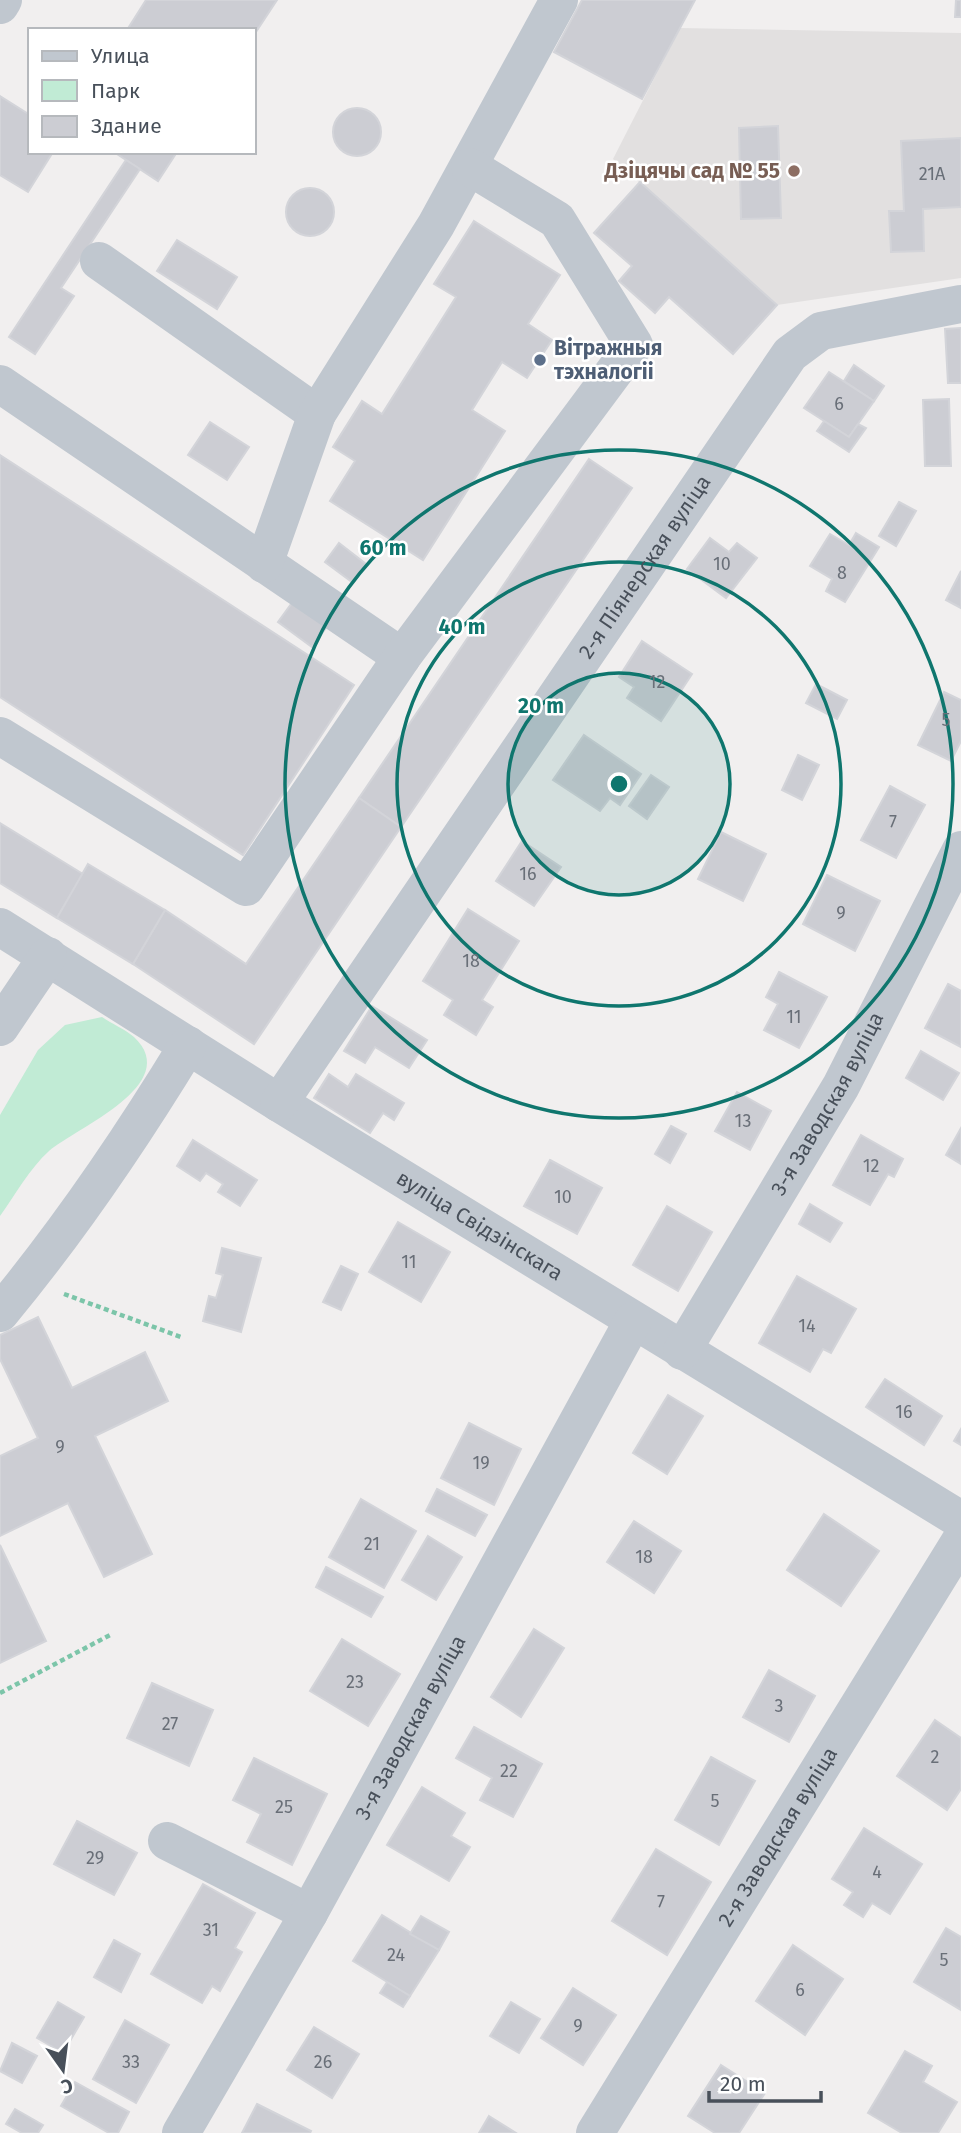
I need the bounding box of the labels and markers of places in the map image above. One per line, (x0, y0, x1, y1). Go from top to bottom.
place label: Дзіцячы сад № 55 (604, 158, 780, 184)
marker: Дзіцячы сад № 55 (786, 163, 802, 179)
place label: Вітражныя тэхналогіі (554, 335, 663, 385)
marker: Вітражныя тэхналогіі (532, 352, 548, 368)
centre of rings (607, 772, 631, 796)

